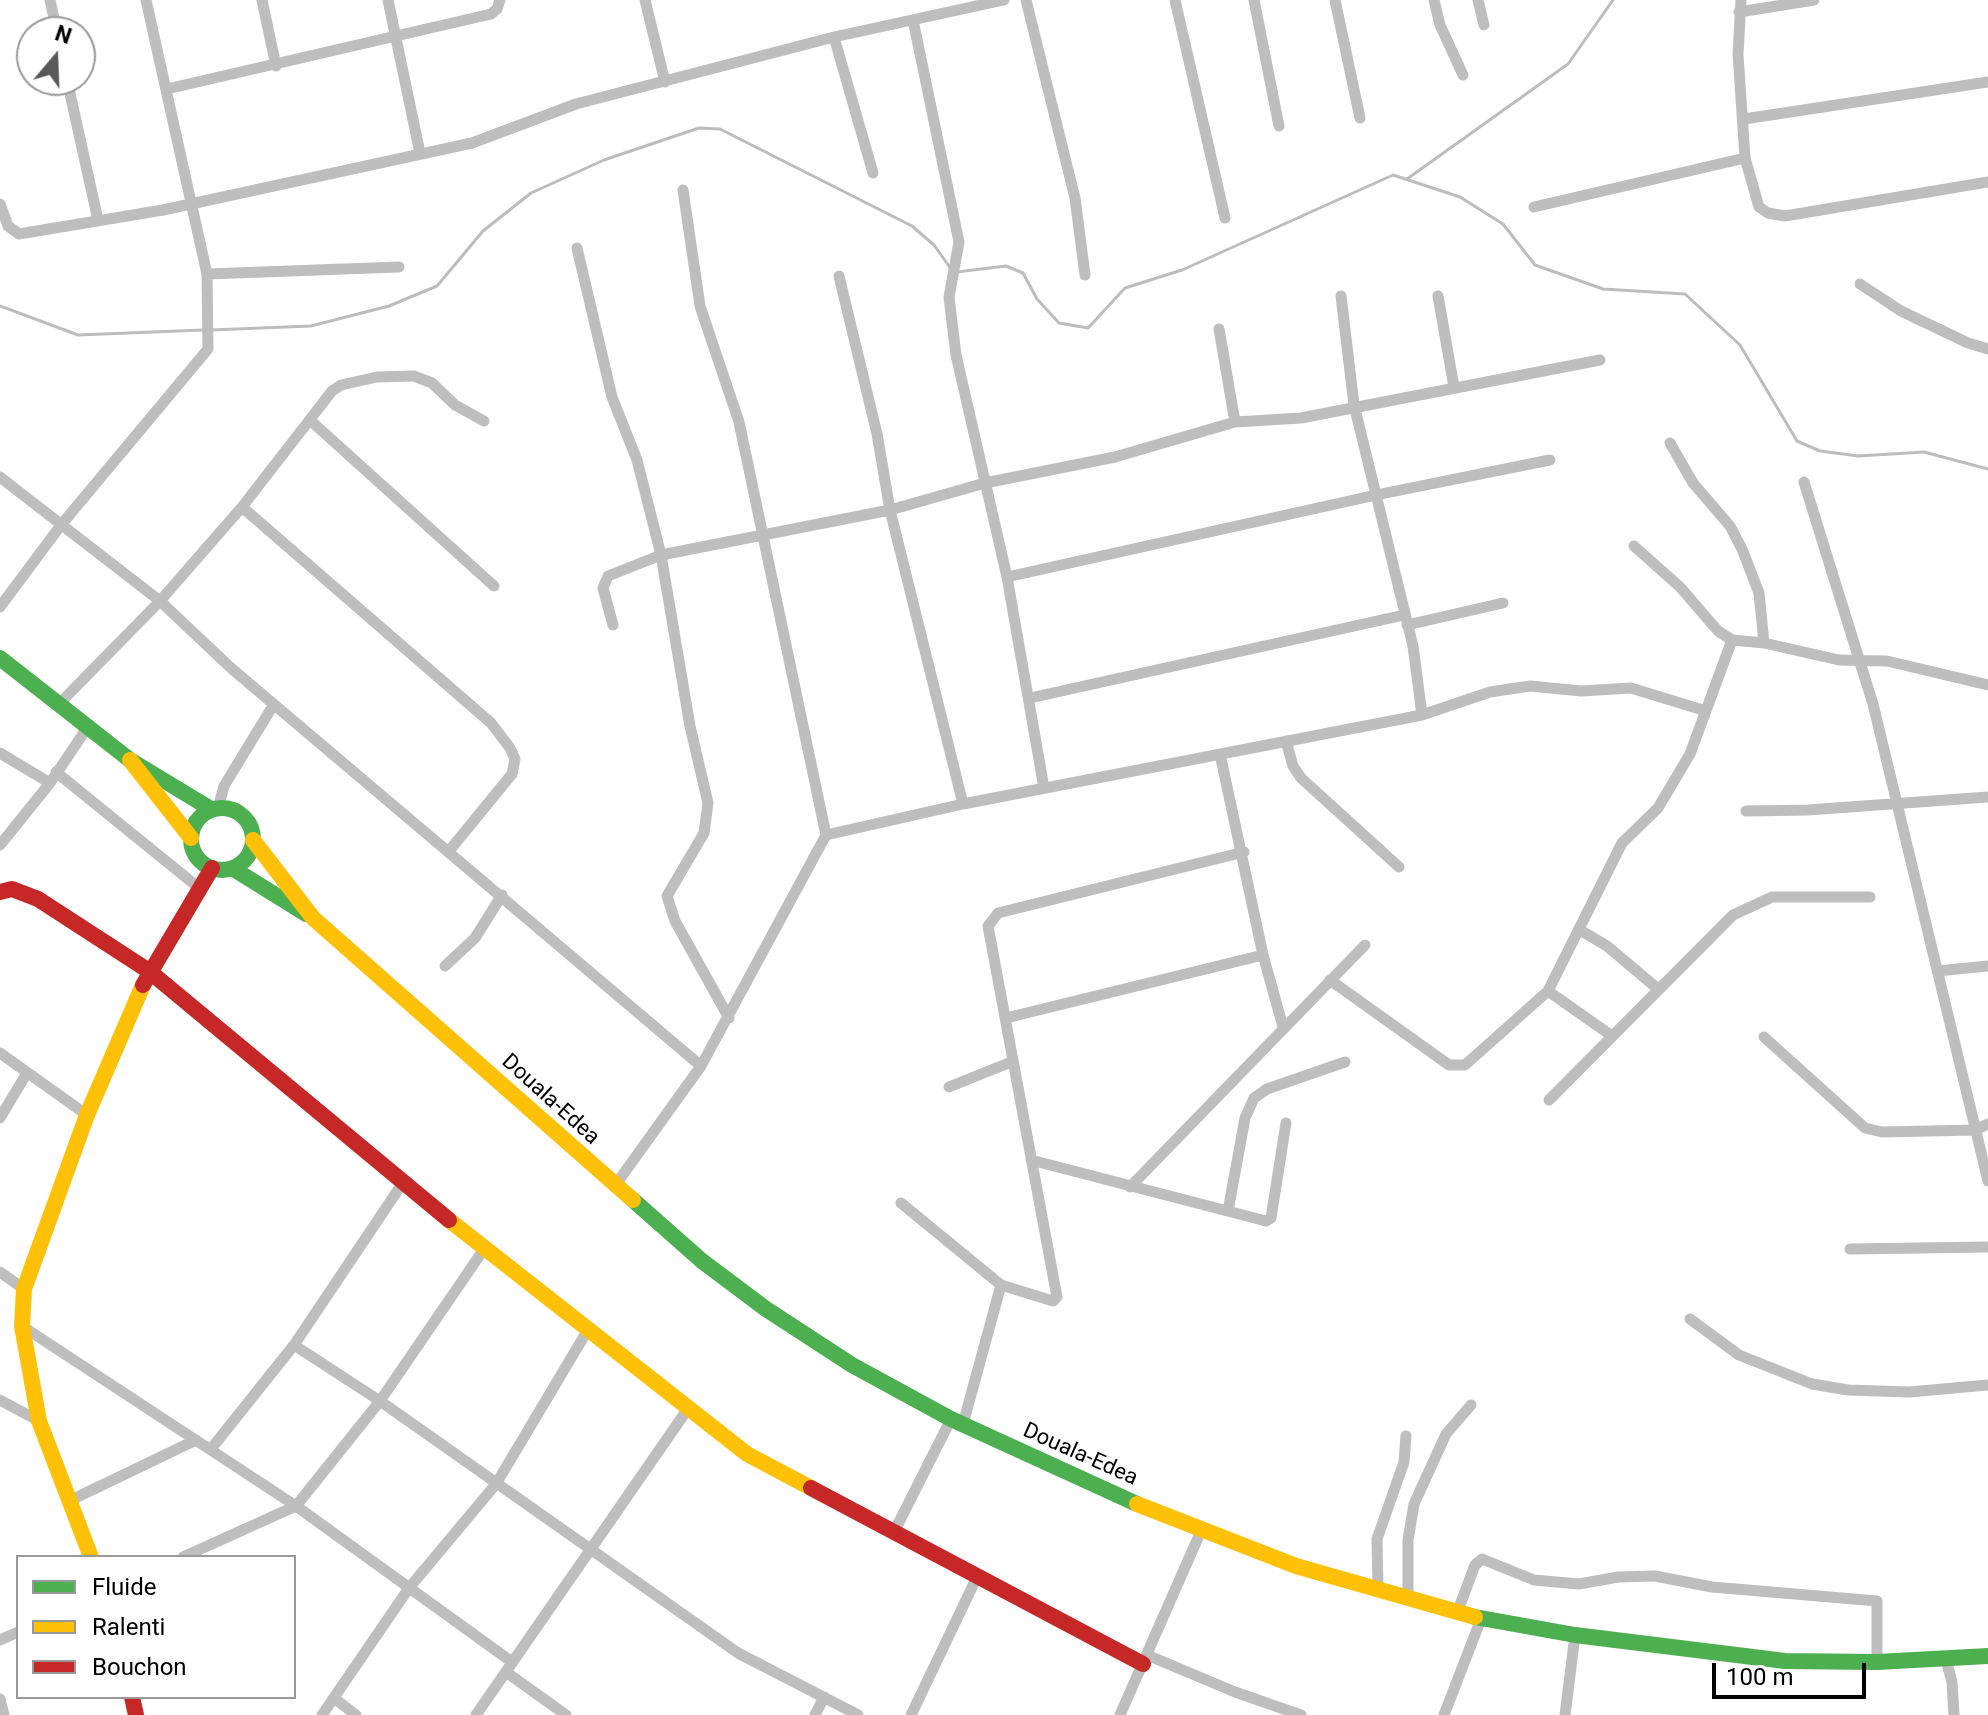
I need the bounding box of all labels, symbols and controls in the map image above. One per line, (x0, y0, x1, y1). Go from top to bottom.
north arrow (16, 16, 96, 96)
text: N (52, 20, 75, 49)
street label: Douala-Edea (496, 1049, 604, 1151)
street label: Douala-Edea (1019, 1418, 1141, 1492)
legend (16, 1555, 296, 1699)
text: Fluide (92, 1573, 156, 1601)
text: Ralenti (92, 1613, 165, 1641)
scale bar (1716, 1647, 1870, 1697)
text: Bouchon (92, 1653, 187, 1681)
text: 100 m (1726, 1663, 1793, 1691)

